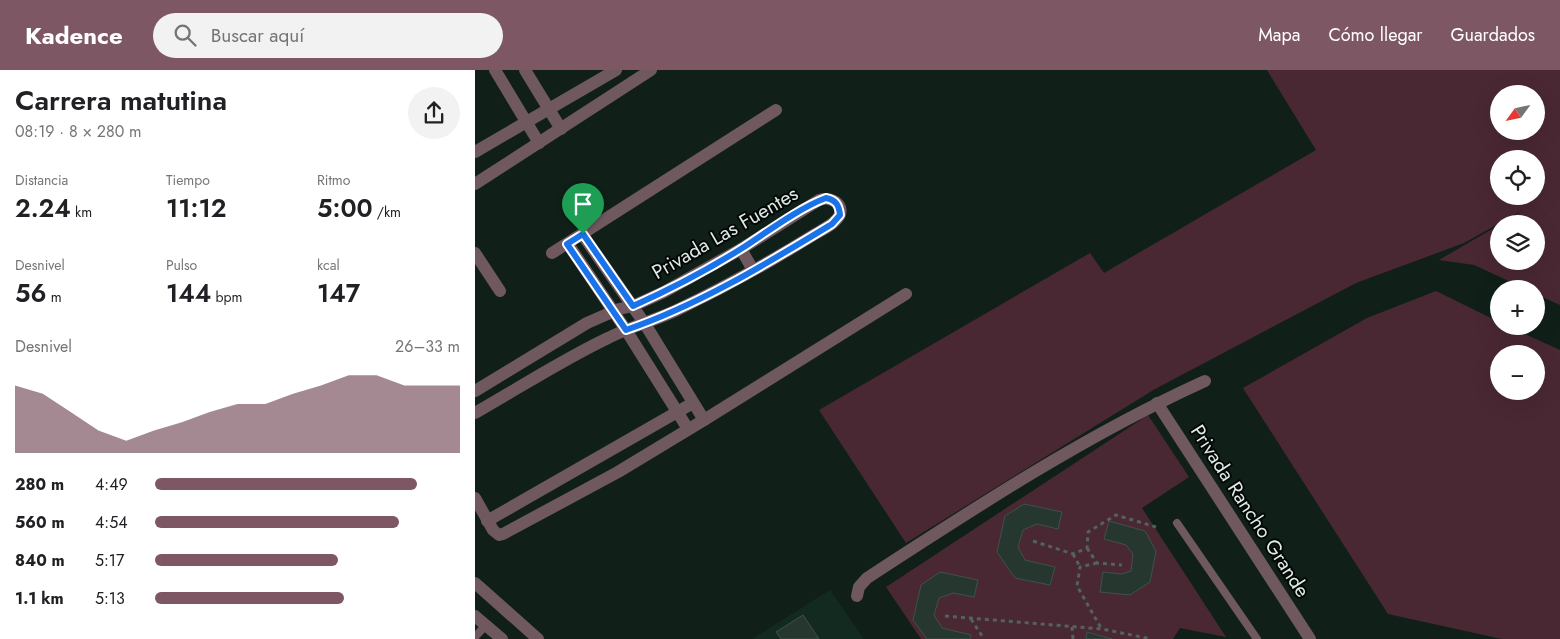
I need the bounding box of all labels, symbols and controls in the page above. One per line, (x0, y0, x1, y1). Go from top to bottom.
search box (153, 13, 503, 58)
text: Kadence (25, 18, 123, 53)
icon: search (171, 21, 199, 49)
text: Buscar aquí (211, 22, 304, 49)
text: Mapa (1258, 22, 1300, 48)
text: Cómo llegar (1328, 22, 1423, 48)
text: Guardados (1451, 22, 1535, 48)
text: Carrera matutina (15, 80, 227, 121)
north arrow (1490, 85, 1545, 140)
map controls (1490, 85, 1545, 400)
button: share (408, 87, 460, 139)
text: 08:19 · 8 × 280 m (15, 120, 142, 143)
button: locate (1490, 150, 1545, 205)
text: Distancia (15, 170, 68, 190)
text: Tiempo (166, 170, 210, 190)
text: Ritmo (317, 170, 350, 190)
street label: Privada Las Fuentes (646, 179, 804, 287)
pin (562, 183, 604, 234)
text: 2.24 (15, 190, 71, 226)
text: 11:12 (166, 190, 226, 226)
text: 5:00 (317, 190, 373, 226)
icon: arrive (569, 190, 597, 218)
text: km (71, 202, 92, 222)
text: /km (373, 202, 401, 222)
button: layers (1490, 215, 1545, 270)
text: Desnivel (15, 255, 65, 275)
text: Pulso (166, 255, 197, 275)
text: kcal (317, 255, 340, 275)
text: 56 (15, 275, 47, 311)
text: 144 (166, 275, 211, 311)
text: 147 (317, 275, 360, 311)
button: + (1490, 280, 1545, 335)
text: m (47, 287, 62, 307)
text: bpm (211, 287, 242, 307)
text: Desnivel (15, 335, 72, 358)
text: 26–33 m (395, 335, 460, 358)
button: − (1490, 345, 1545, 400)
street label: Privada Rancho Grande (1183, 419, 1317, 603)
text: 280 m (15, 473, 64, 496)
text: 4:49 (95, 473, 128, 496)
text: 560 m (15, 511, 65, 534)
text: 4:54 (95, 511, 127, 534)
text: 840 m (15, 549, 65, 572)
text: 5:17 (95, 549, 124, 572)
text: 1.1 km (15, 587, 64, 610)
text: 5:13 (95, 587, 125, 610)

